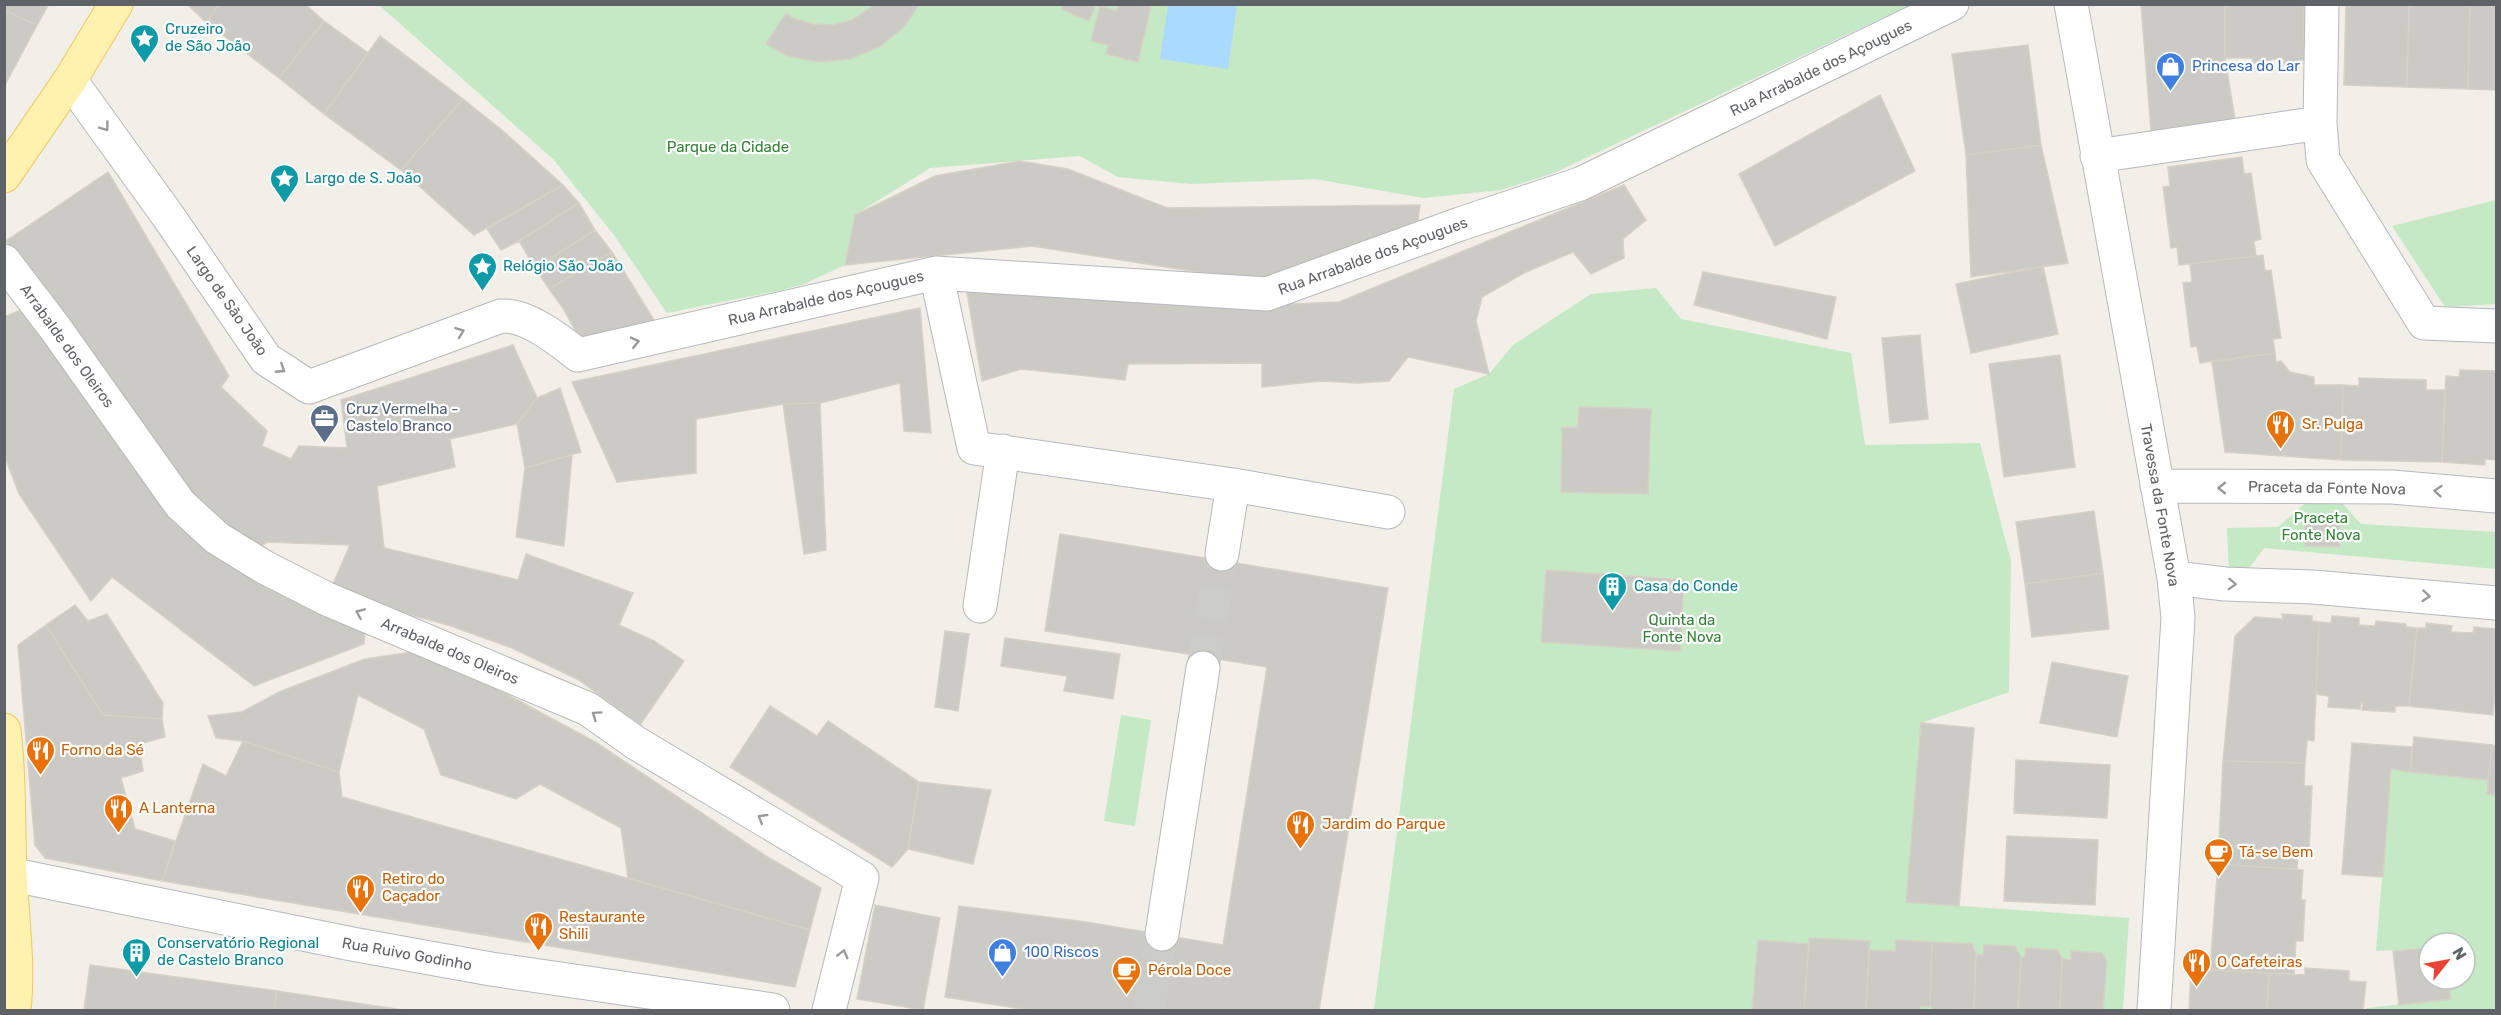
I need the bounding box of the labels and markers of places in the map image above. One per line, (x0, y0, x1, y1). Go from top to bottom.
place label: Cruzeiro de São João (165, 20, 251, 55)
place icon: Cruzeiro de São João (128, 22, 160, 64)
shop icon: Princesa do Lar (2155, 50, 2187, 92)
place label: Princesa do Lar (2192, 57, 2300, 75)
place icon: Largo de S. João (268, 162, 300, 204)
place label: Largo de S. João (305, 169, 421, 187)
place icon: Relógio São João (466, 250, 498, 292)
place label: Relógio São João (503, 257, 623, 275)
place label: Cruz Vermelha - Castelo Branco (346, 400, 459, 435)
office icon: Cruz Vermelha - Castelo Branco (309, 402, 341, 444)
restaurant icon: Sr. Pulga (2265, 408, 2297, 450)
place label: Sr. Pulga (2302, 415, 2363, 433)
building icon: Casa do Conde (1597, 570, 1629, 612)
place label: Casa do Conde (1634, 577, 1738, 595)
restaurant icon: Forno da Sé (24, 734, 56, 776)
place label: Forno da Sé (61, 741, 144, 759)
restaurant icon: A Lanterna (102, 792, 134, 834)
place label: A Lanterna (139, 799, 215, 817)
restaurant icon: Jardim do Parque (1285, 808, 1317, 850)
place label: Jardim do Parque (1322, 815, 1446, 833)
cafe icon: Tá-se Bem (2202, 836, 2234, 878)
place label: Tá-se Bem (2239, 843, 2313, 861)
place label: Retiro do Caçador (382, 870, 445, 905)
restaurant icon: Retiro do Caçador (345, 872, 377, 914)
place label: Restaurante Shili (559, 908, 645, 943)
restaurant icon: Restaurante Shili (522, 910, 554, 952)
place label: Conservatório Regional de Castelo Branco (157, 934, 319, 969)
building icon: Conservatório Regional de Castelo Branco (120, 936, 152, 978)
shop icon: 100 Riscos (987, 936, 1019, 978)
place label: 100 Riscos (1024, 943, 1099, 961)
restaurant icon: O Cafeteiras (2180, 946, 2212, 988)
place label: O Cafeteiras (2217, 953, 2303, 971)
cafe icon: Pérola Doce (1111, 954, 1143, 996)
place label: Pérola Doce (1148, 961, 1231, 979)

